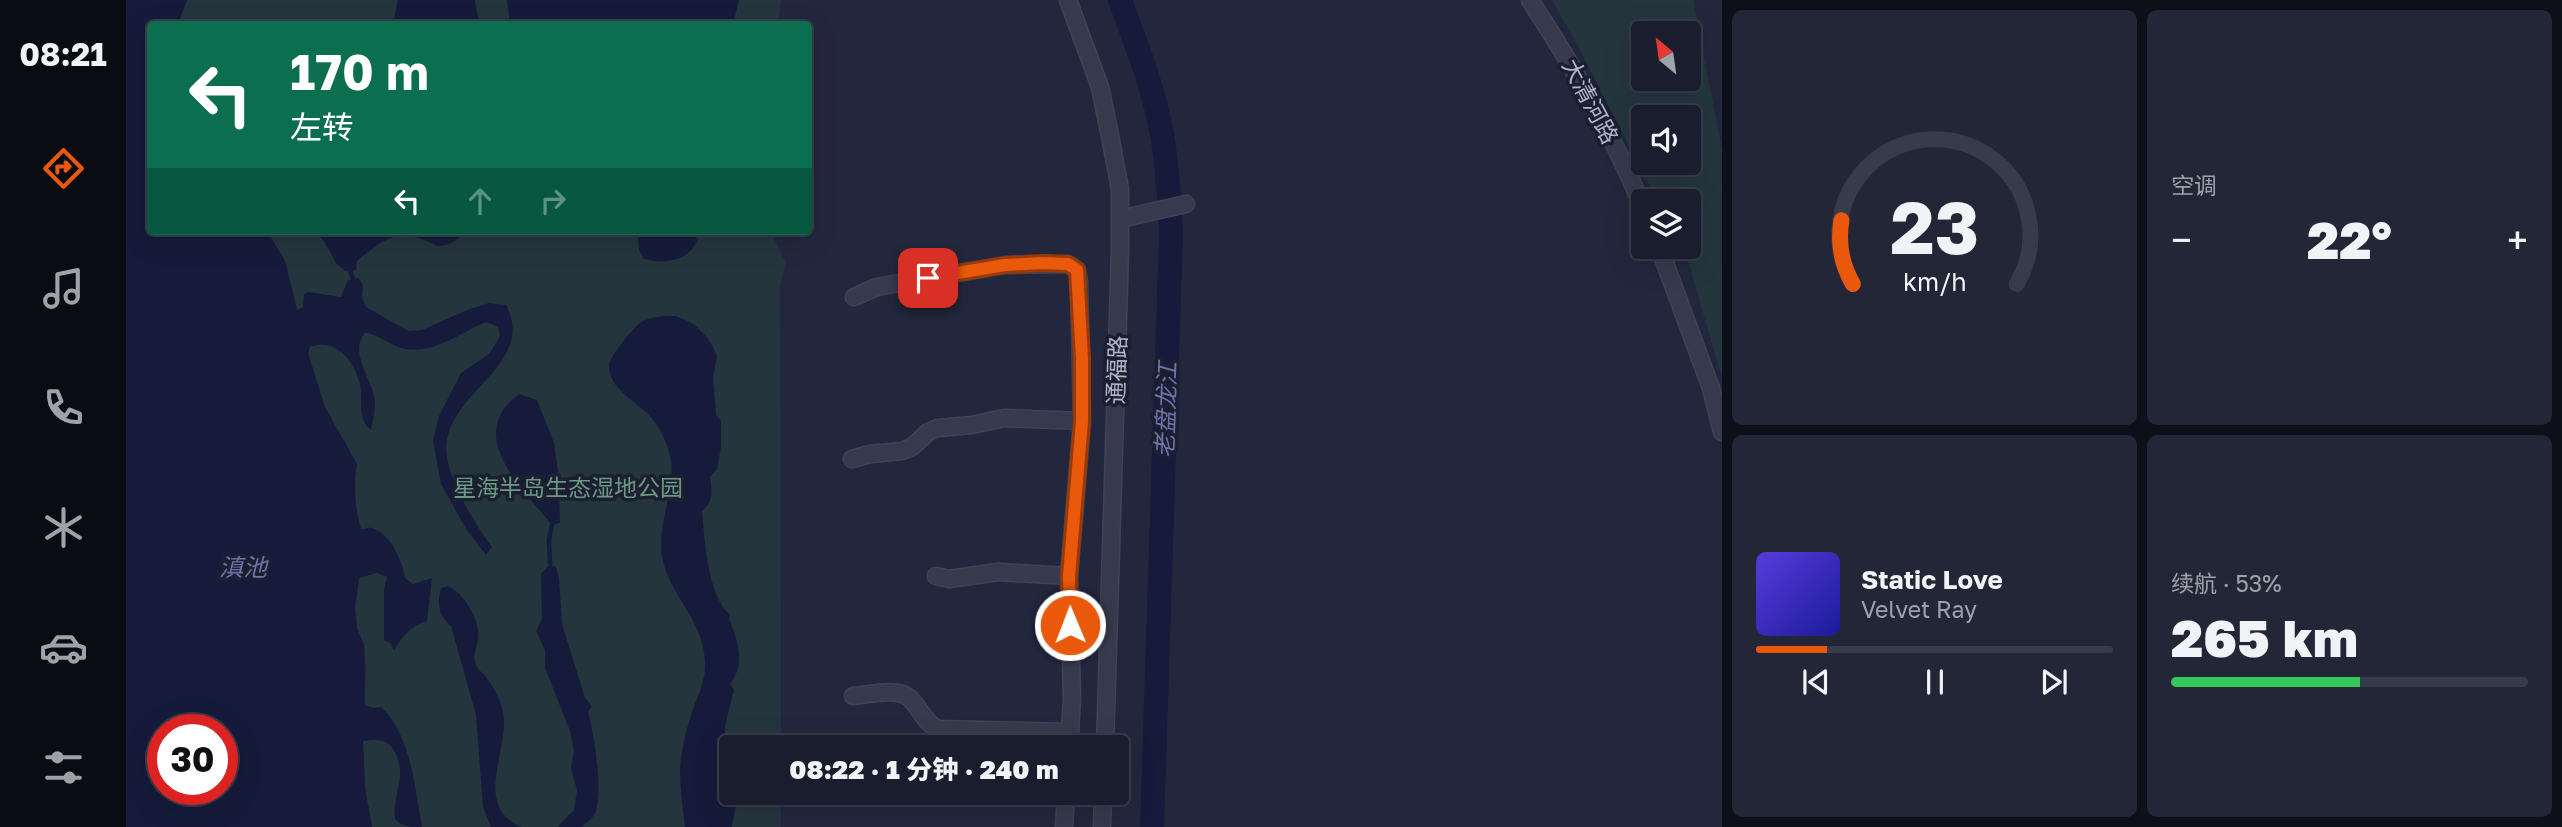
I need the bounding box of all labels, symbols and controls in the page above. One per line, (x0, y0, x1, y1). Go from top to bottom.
north arrow (1631, 21, 1701, 91)
map controls (1631, 21, 1701, 259)
text: 08:21 (19, 35, 107, 73)
text: 170 m (290, 42, 429, 101)
icon: left (175, 49, 266, 140)
street label: 大清河路 (1557, 54, 1625, 148)
button: sound (1631, 105, 1701, 175)
text: 左转 (290, 108, 354, 146)
icon: directions (39, 144, 88, 193)
text: 空调 (2171, 171, 2217, 199)
icon: left (388, 182, 426, 220)
icon: ahead (461, 182, 499, 220)
icon: right (534, 182, 572, 220)
text: 23 (1890, 183, 1979, 270)
button: layers (1631, 189, 1701, 259)
text: 22° (2307, 208, 2392, 270)
text: − (2171, 217, 2192, 262)
text: + (2507, 217, 2528, 262)
pin (898, 248, 958, 308)
icon: arrive (909, 259, 947, 297)
icon: music (39, 264, 88, 313)
text: km/h (1903, 265, 1966, 296)
street label: 通福路 (1101, 335, 1131, 405)
water label: 老盘龙江 (1149, 359, 1181, 458)
icon: phone (39, 383, 88, 432)
park label: 星海半岛生态湿地公园 (453, 473, 683, 501)
icon: climate (39, 503, 88, 552)
water label: 滇池 (219, 552, 269, 581)
text: Static Love (1861, 564, 2003, 595)
text: 续航 · 53% (2171, 569, 2282, 597)
position arrow (1033, 588, 1107, 662)
text: Velvet Ray (1861, 595, 1977, 623)
text: 265 km (2171, 606, 2358, 668)
icon: car (39, 623, 88, 672)
icon: previous (1797, 663, 1835, 701)
icon: pause (1916, 663, 1954, 701)
icon: next (2035, 663, 2073, 701)
speed limit sign: 30 (147, 714, 238, 805)
icon: filters (39, 743, 88, 792)
text: 08:22 · 1 分钟 · 240 m (789, 754, 1059, 785)

